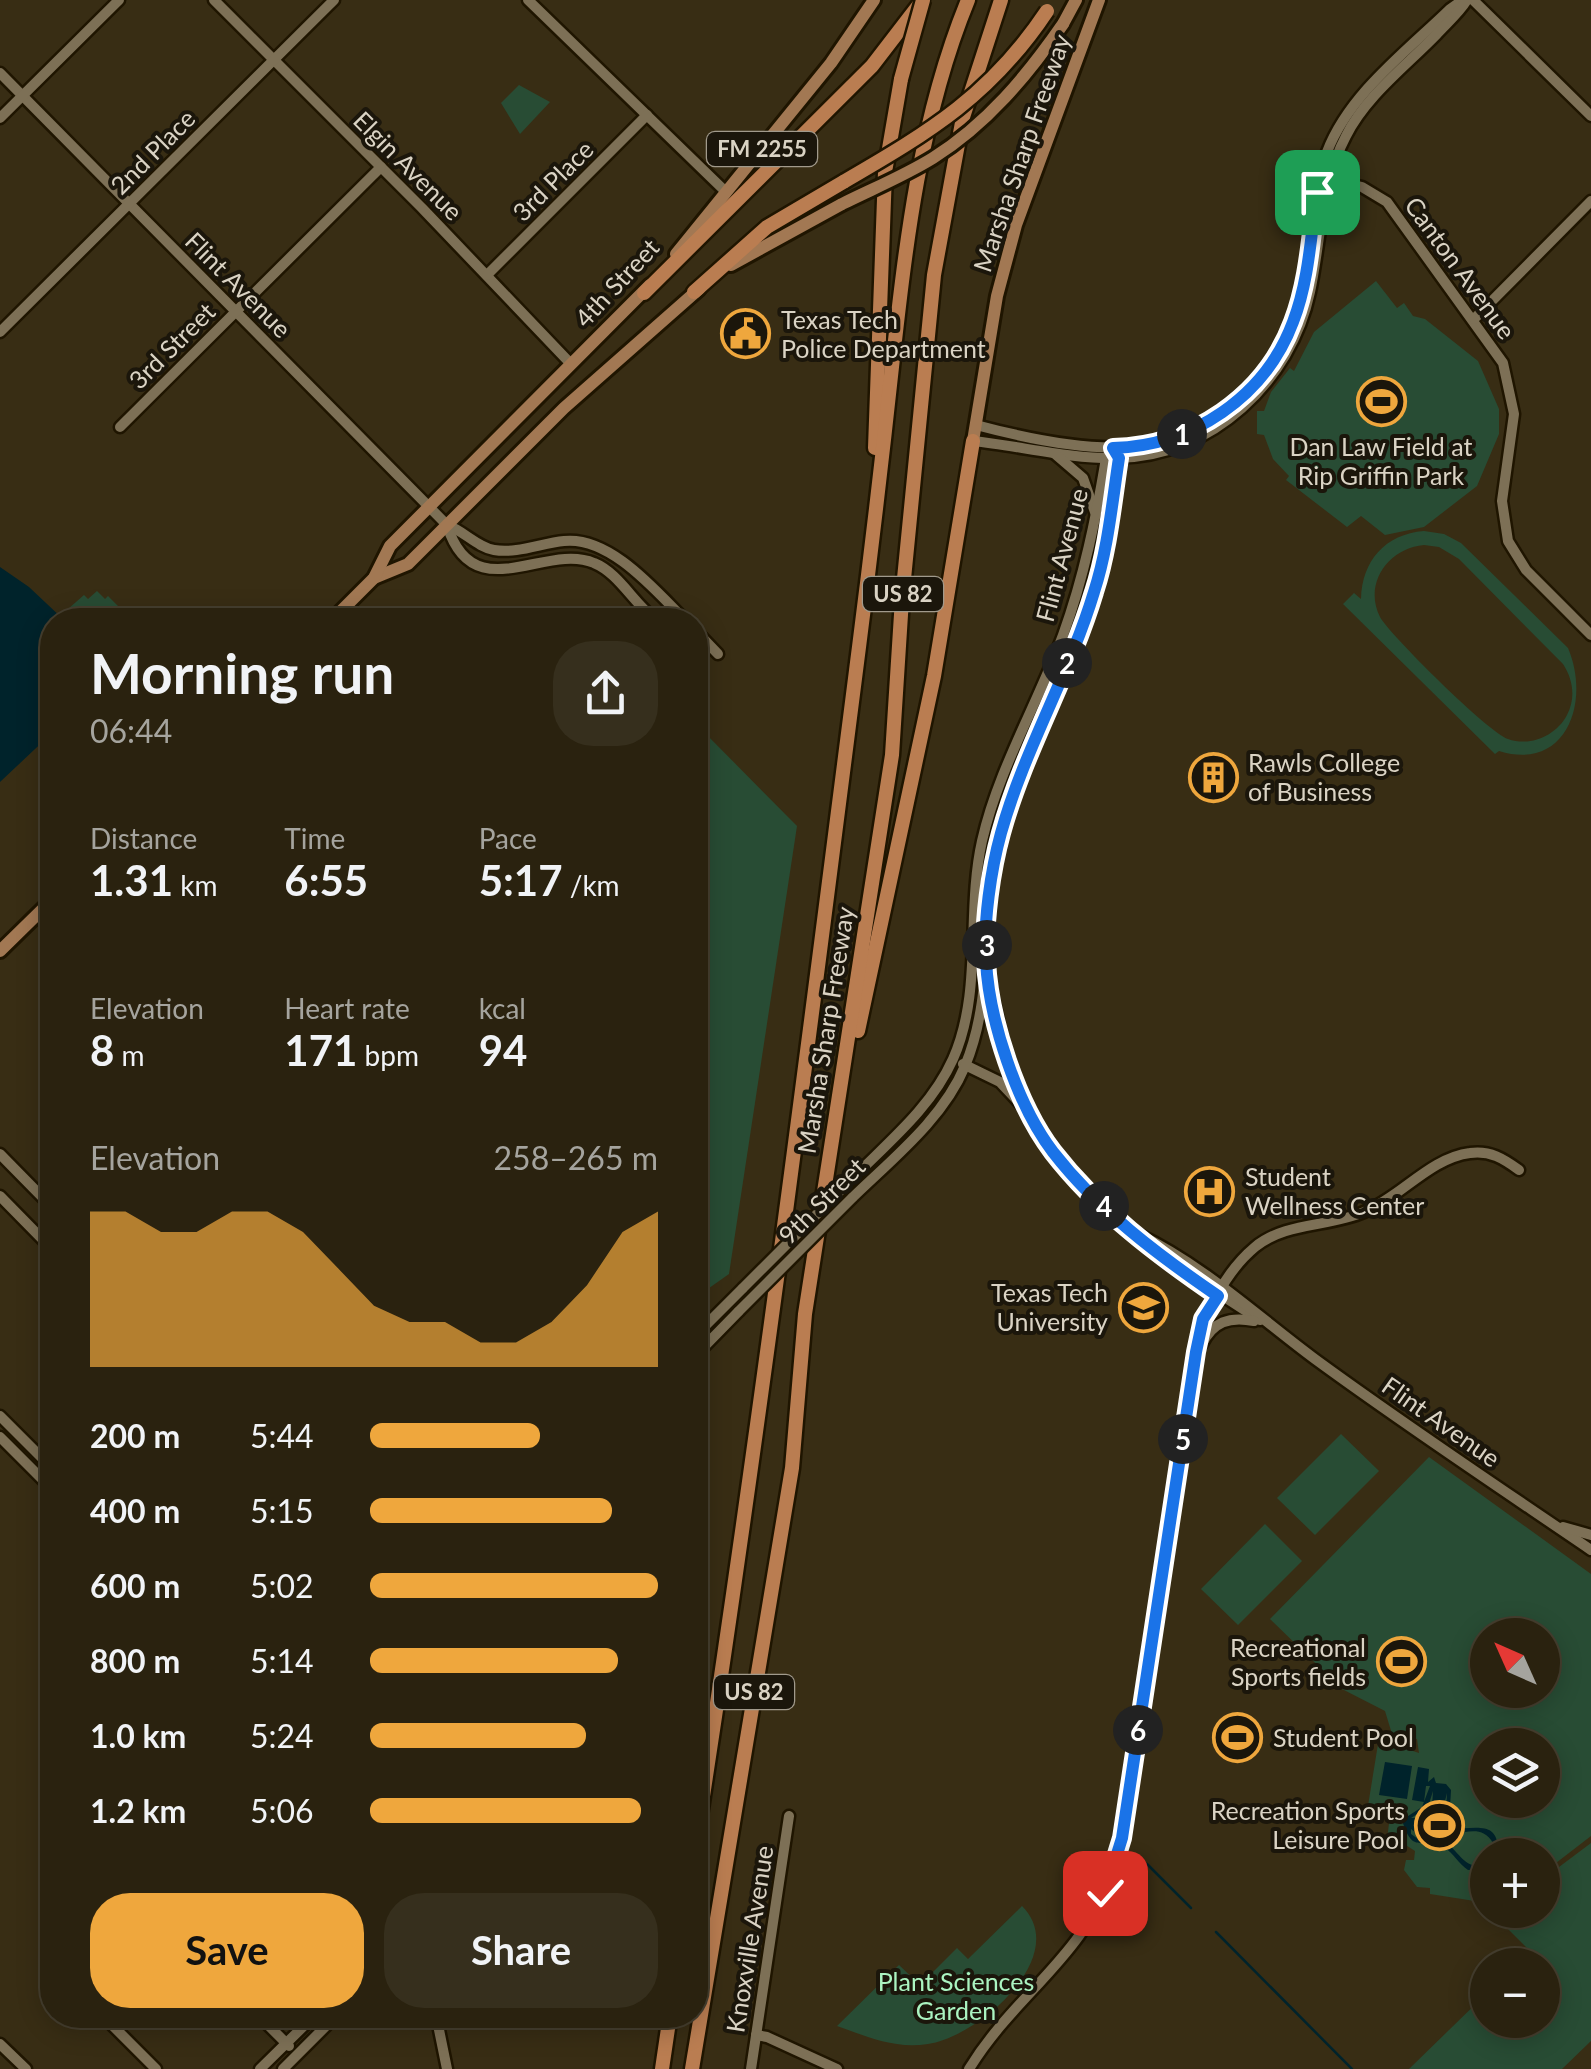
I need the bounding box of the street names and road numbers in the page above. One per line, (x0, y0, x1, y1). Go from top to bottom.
street label: Marsha Sharp Freeway (966, 30, 1076, 276)
street label: 2nd Place (104, 103, 201, 200)
street label: Elgin Avenue (348, 105, 469, 226)
road number: FM 2255 (707, 132, 817, 166)
street label: 3rd Place (506, 134, 599, 227)
street label: Canton Avenue (1399, 191, 1522, 344)
street label: Flint Avenue (180, 225, 298, 343)
street label: 4th Street (568, 232, 665, 333)
street label: 3rd Street (122, 296, 221, 395)
street label: Flint Avenue (1029, 485, 1093, 625)
road number: US 82 (863, 577, 943, 611)
street label: Marsha Sharp Freeway (791, 904, 859, 1155)
street label: 9th Street (772, 1151, 871, 1250)
street label: Flint Avenue (1377, 1370, 1506, 1473)
road number: US 82 (714, 1675, 794, 1709)
street label: Knoxville Avenue (719, 1843, 779, 2034)

